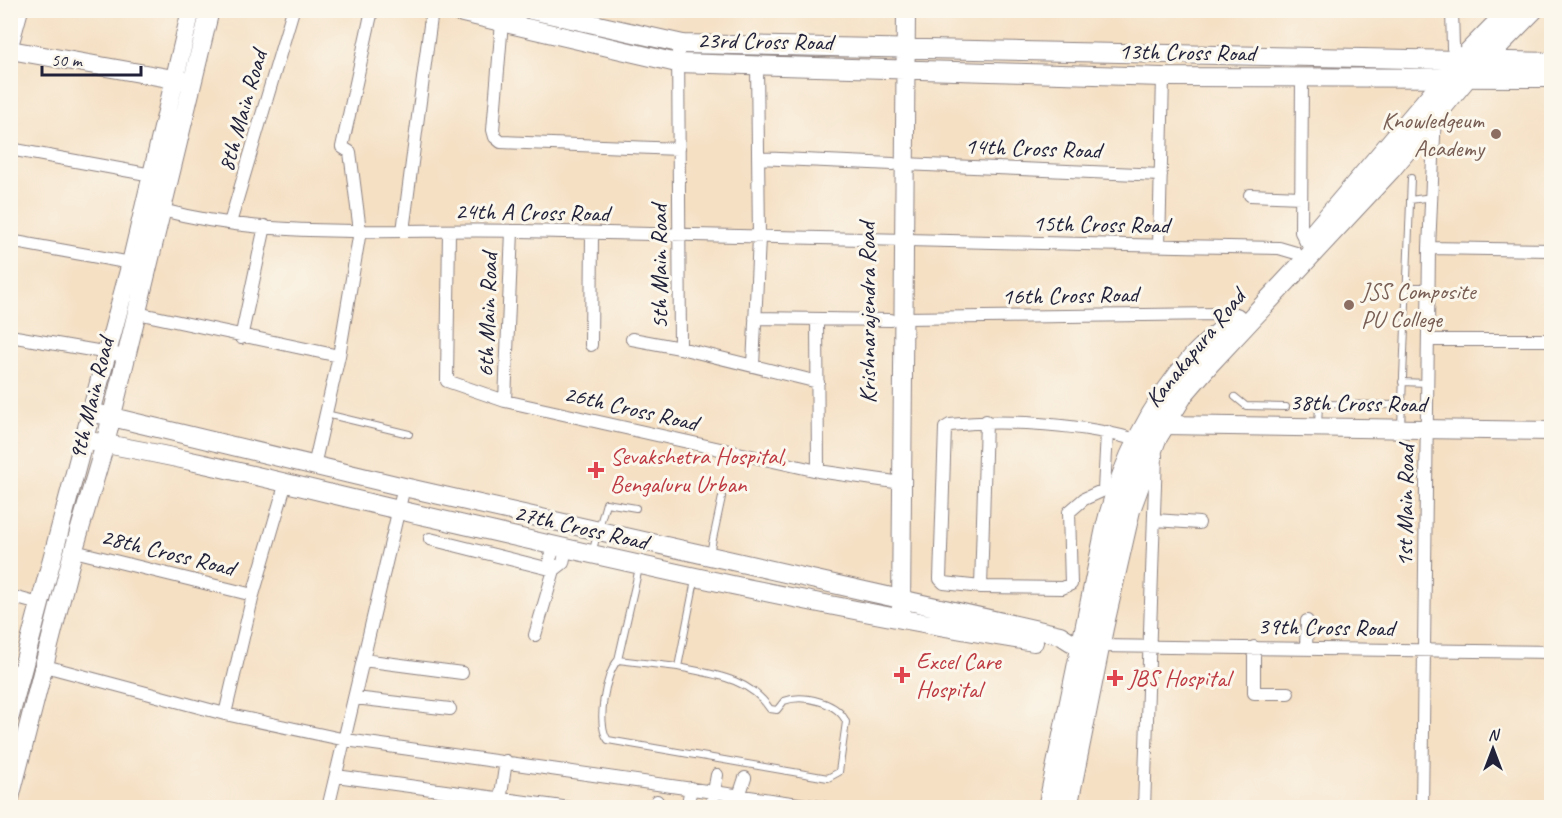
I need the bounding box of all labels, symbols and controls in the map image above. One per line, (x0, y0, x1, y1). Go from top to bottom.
street label: 23rd Cross Road (697, 25, 837, 57)
street label: 13th Cross Road (1118, 36, 1259, 68)
scale bar (42, 39, 141, 77)
street label: 8th Main Road (210, 44, 275, 175)
text: 50 m (51, 49, 84, 71)
place label: Knowledgeum Academy (1381, 105, 1486, 163)
marker: Knowledgeum Academy (1489, 127, 1503, 141)
street label: 14th Cross Road (964, 131, 1105, 165)
street label: 24th A Cross Road (455, 196, 613, 228)
street label: 5th Main Road (644, 201, 674, 329)
street label: 15th Cross Road (1032, 208, 1173, 240)
street label: Krishnarajendra Road (852, 219, 882, 404)
street label: 6th Main Road (470, 249, 504, 378)
place label: JSS Composite PU College (1360, 276, 1478, 334)
street label: 16th Cross Road (1001, 279, 1142, 311)
street label: Kanakapura Road (1138, 280, 1254, 413)
marker: JSS Composite PU College (1342, 298, 1356, 312)
street label: 9th Main Road (61, 331, 121, 463)
street label: 26th Cross Road (561, 378, 704, 439)
street label: 38th Cross Road (1289, 387, 1430, 419)
place label: Sevakshetra Hospital, Bengaluru Urban (610, 441, 786, 499)
street label: 1st Main Road (1389, 441, 1421, 567)
marker: Sevakshetra Hospital, Bengaluru Urban (587, 461, 605, 479)
street label: 27th Cross Road (511, 497, 654, 558)
street label: 28th Cross Road (98, 521, 241, 584)
street label: 39th Cross Road (1257, 611, 1398, 643)
place label: Excel Care Hospital (916, 646, 1003, 704)
place label: JBS Hospital (1127, 663, 1234, 693)
marker: Excel Care Hospital (893, 666, 911, 684)
marker: JBS Hospital (1106, 669, 1124, 687)
north arrow (1463, 719, 1523, 779)
text: N (1488, 725, 1501, 745)

